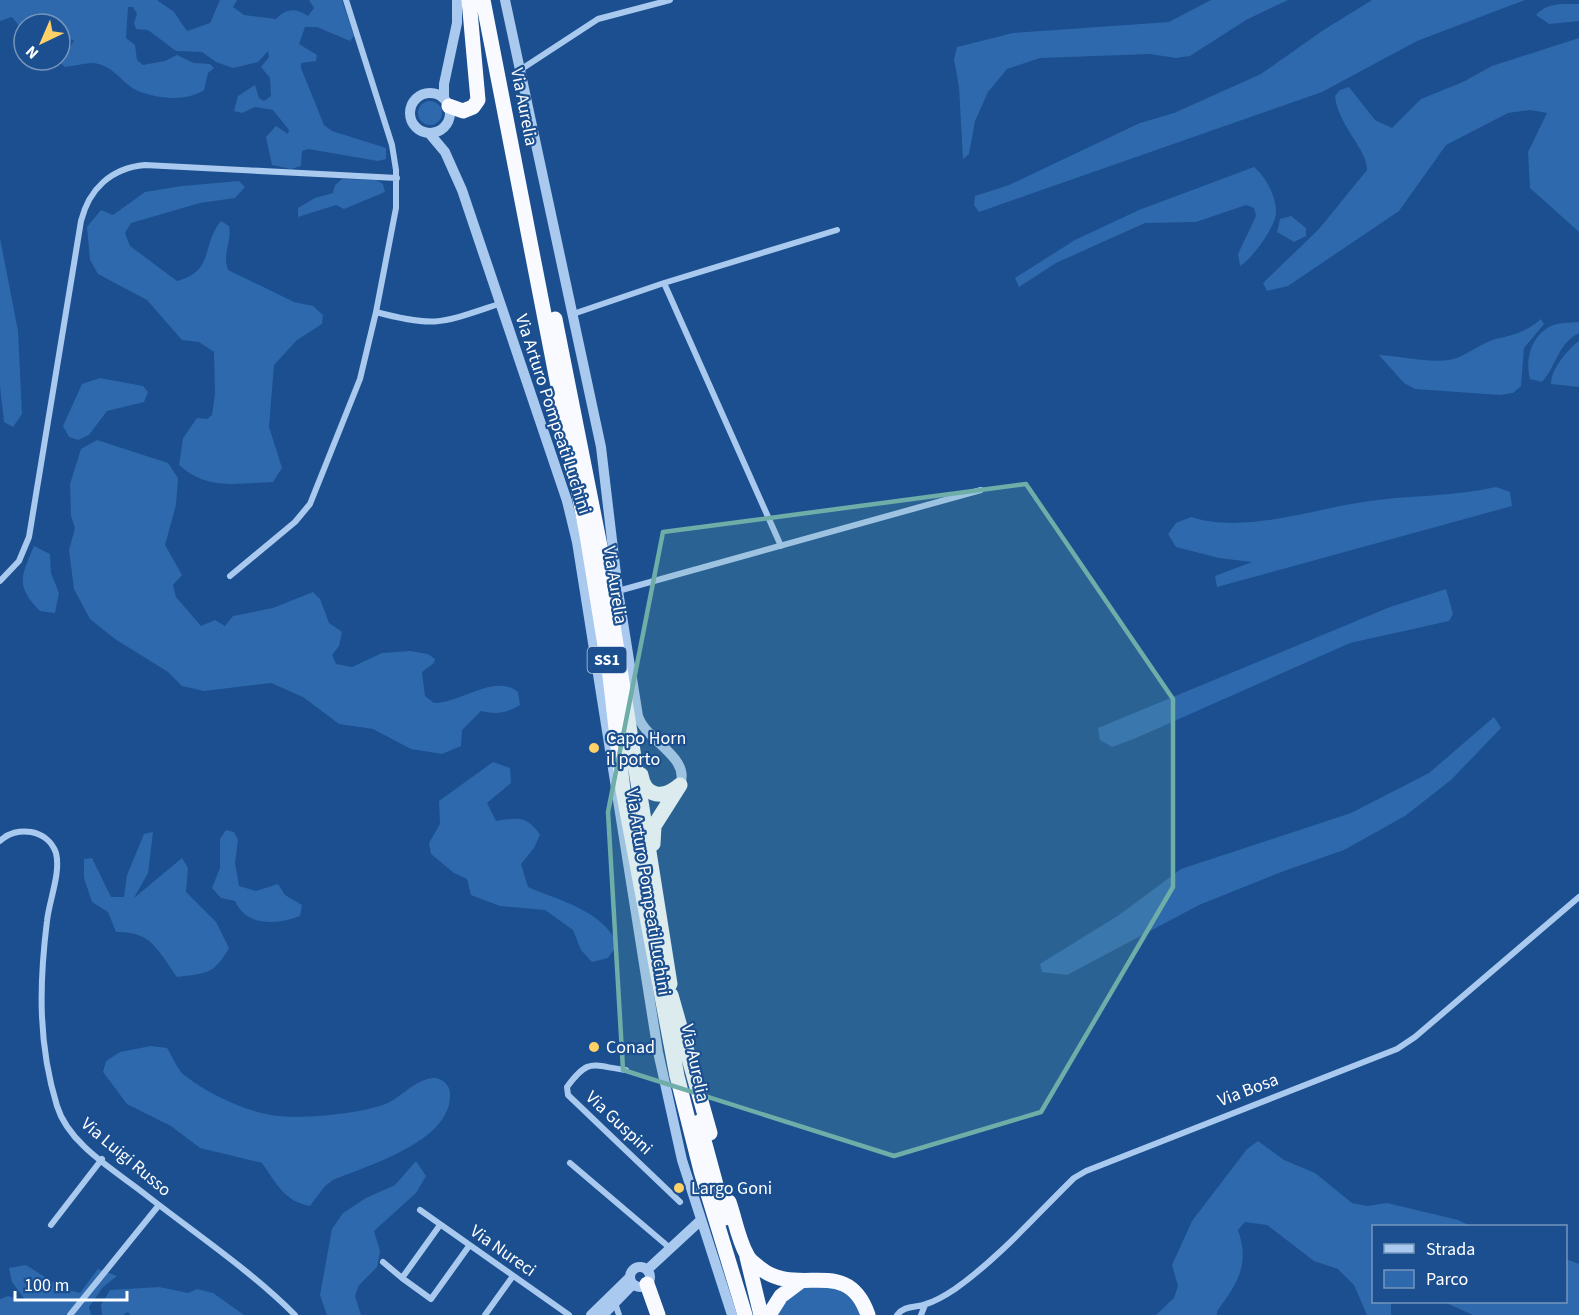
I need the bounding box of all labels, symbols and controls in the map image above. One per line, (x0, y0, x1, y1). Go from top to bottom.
north arrow (12, 12, 72, 72)
text: N (21, 40, 44, 64)
street label: Via Aurelia (504, 66, 544, 148)
street label: Via Arturo Pompeati Luchini (509, 311, 597, 517)
street label: Via Aurelia (596, 544, 634, 626)
road number: SS1 (588, 647, 626, 673)
place label: Capo Horn il porto (606, 726, 686, 772)
marker: Capo Horn il porto (587, 741, 601, 755)
street label: Via Arturo Pompeati Luchini (619, 787, 677, 997)
street label: Via Aurelia (675, 1022, 715, 1104)
place label: Conad (606, 1035, 655, 1060)
marker: Conad (587, 1040, 601, 1054)
street label: Via Bosa (1214, 1067, 1282, 1113)
street label: Via Guspini (580, 1085, 658, 1161)
street label: Via Luigi Russo (75, 1112, 177, 1202)
place label: Largo Goni (691, 1176, 772, 1201)
marker: Largo Goni (672, 1181, 686, 1195)
street label: Via Nureci (465, 1219, 541, 1283)
legend (1372, 1225, 1567, 1303)
text: Strada (1426, 1237, 1475, 1262)
scale bar (15, 1264, 128, 1302)
text: Parco (1426, 1267, 1468, 1292)
text: 100 m (24, 1273, 69, 1298)

